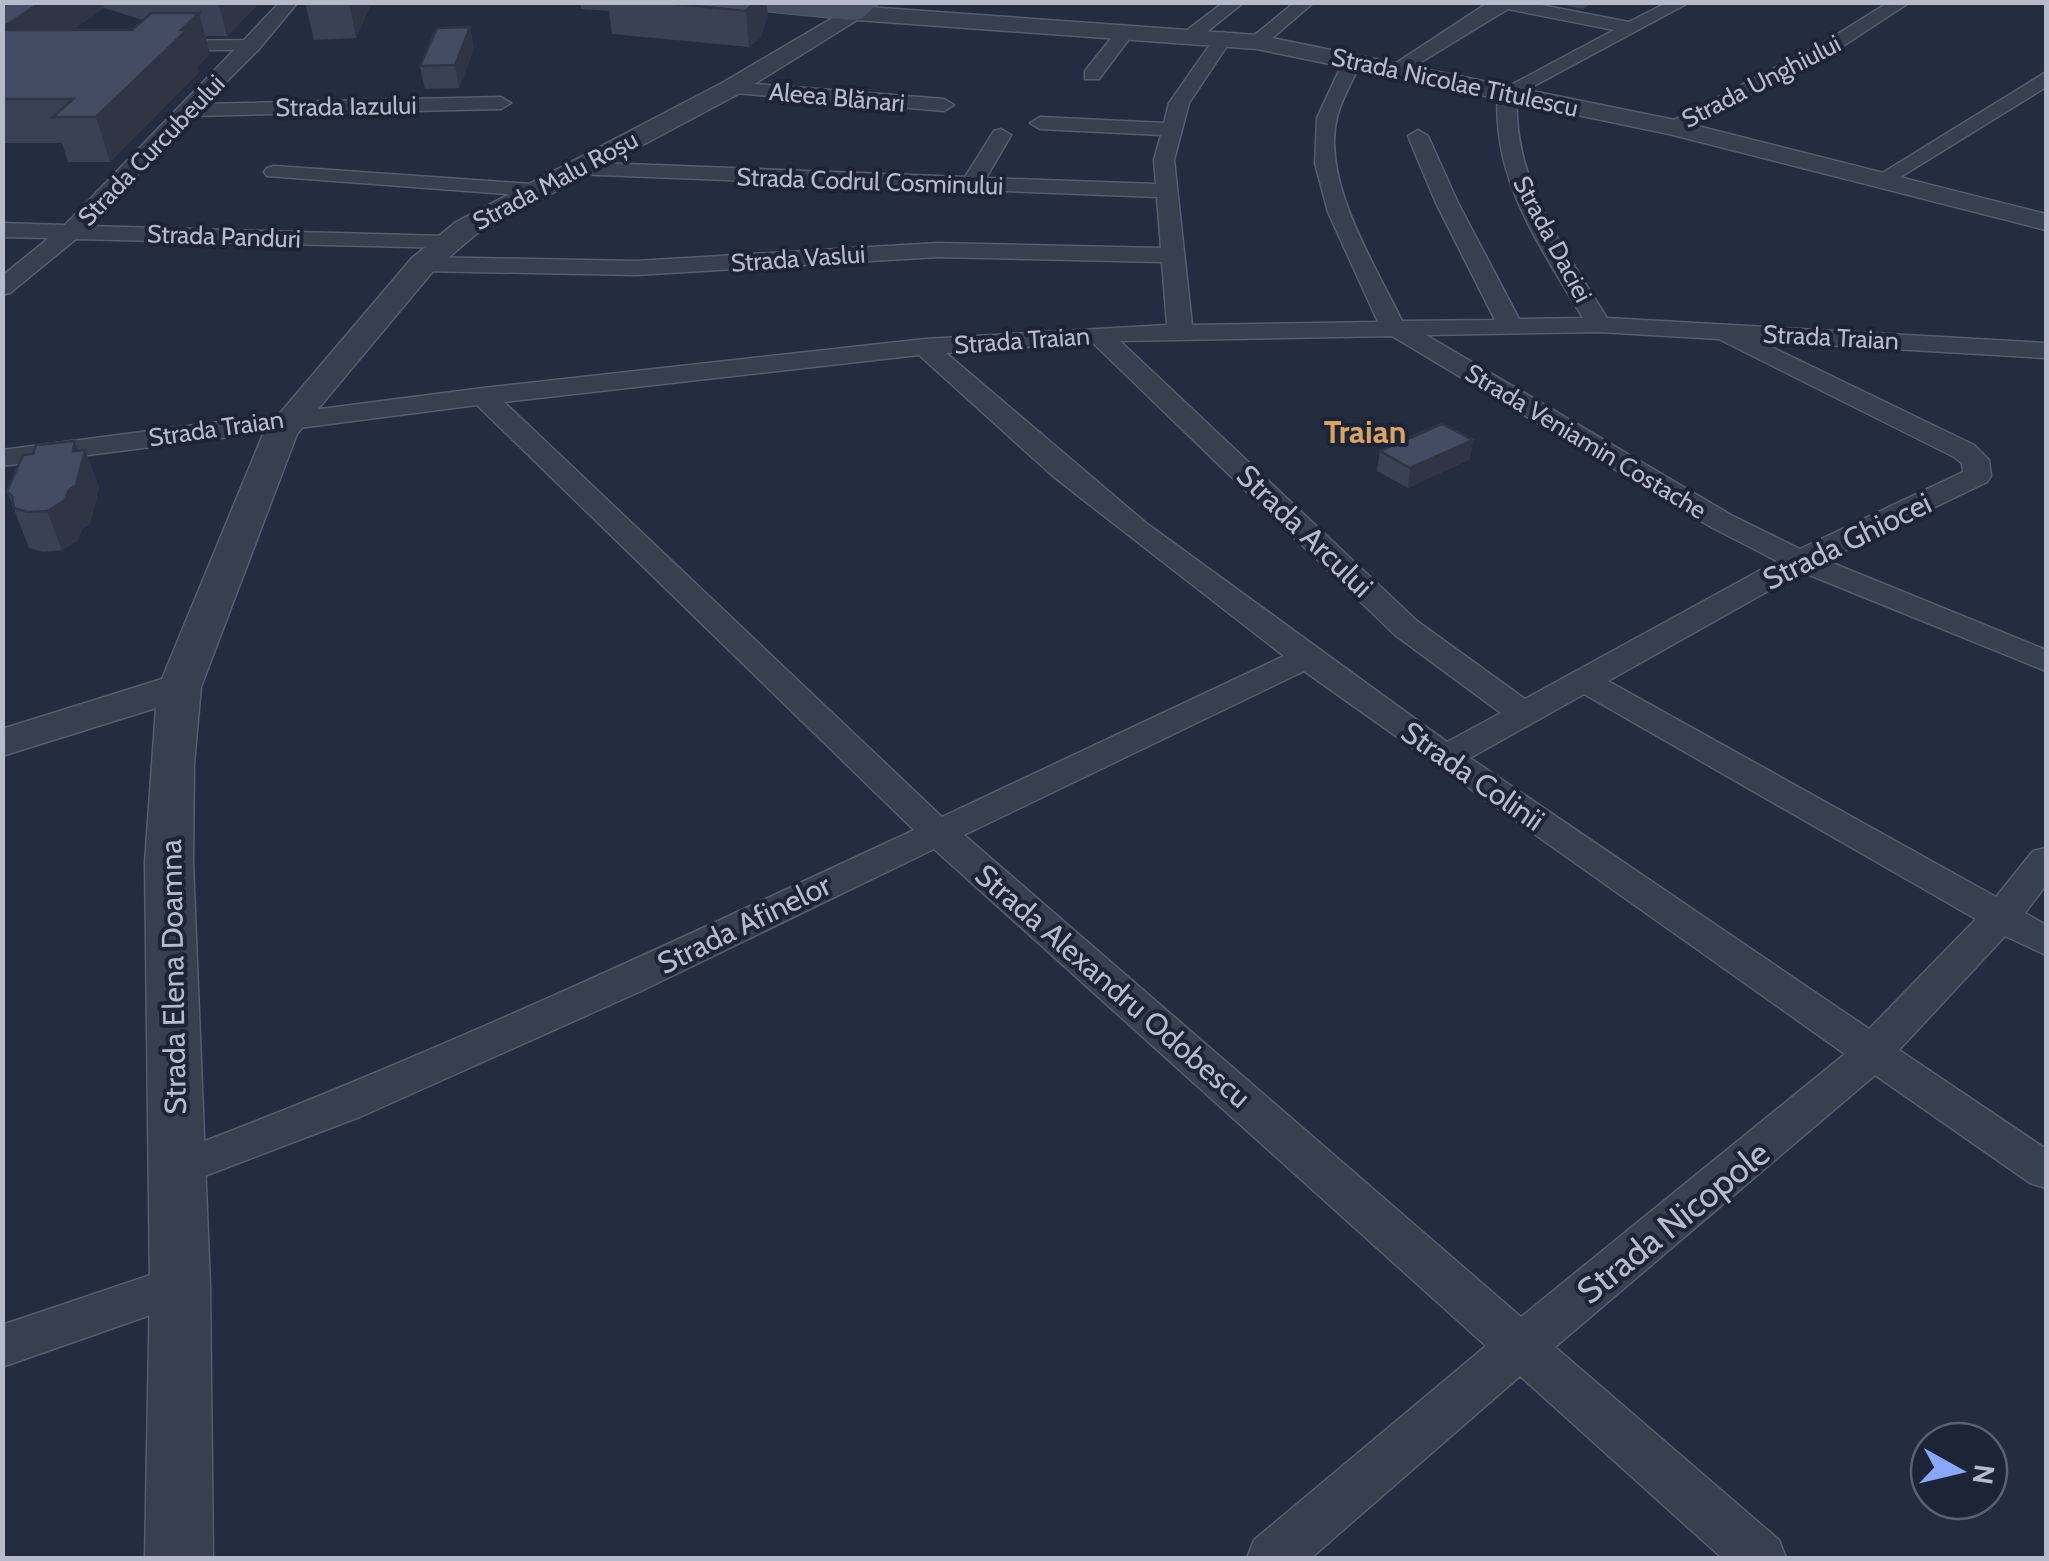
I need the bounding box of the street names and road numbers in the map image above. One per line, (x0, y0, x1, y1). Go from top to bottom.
street label: Strada Unghiului (1677, 28, 1845, 134)
street label: Strada Nicolae Titulescu (1329, 41, 1581, 123)
street label: Strada Curcubeului (71, 68, 231, 232)
street label: Aleea Blănari (768, 76, 906, 118)
street label: Strada Iazului (275, 90, 417, 122)
street label: Strada Malu Roșu (467, 124, 644, 238)
street label: Strada Codrul Cosminului (736, 161, 1004, 201)
street label: Strada Daciei (1507, 171, 1599, 307)
street label: Strada Panduri (147, 218, 301, 254)
street label: Strada Vaslui (730, 238, 866, 278)
street label: Strada Traian (1762, 318, 1900, 356)
street label: Strada Traian (953, 320, 1091, 360)
street label: Strada Veniamin Costache (1460, 357, 1712, 525)
street label: Strada Traian (147, 404, 285, 452)
street label: Strada Arcului (1229, 457, 1381, 605)
street label: Strada Ghiocei (1757, 484, 1937, 598)
street label: Strada Colinii (1394, 713, 1552, 839)
street label: Strada Elena Doamna (152, 838, 194, 1115)
street label: Strada Alexandru Odobescu (968, 856, 1258, 1116)
street label: Strada Afinelor (651, 866, 837, 982)
street label: Strada Nicopole (1568, 1131, 1778, 1313)

